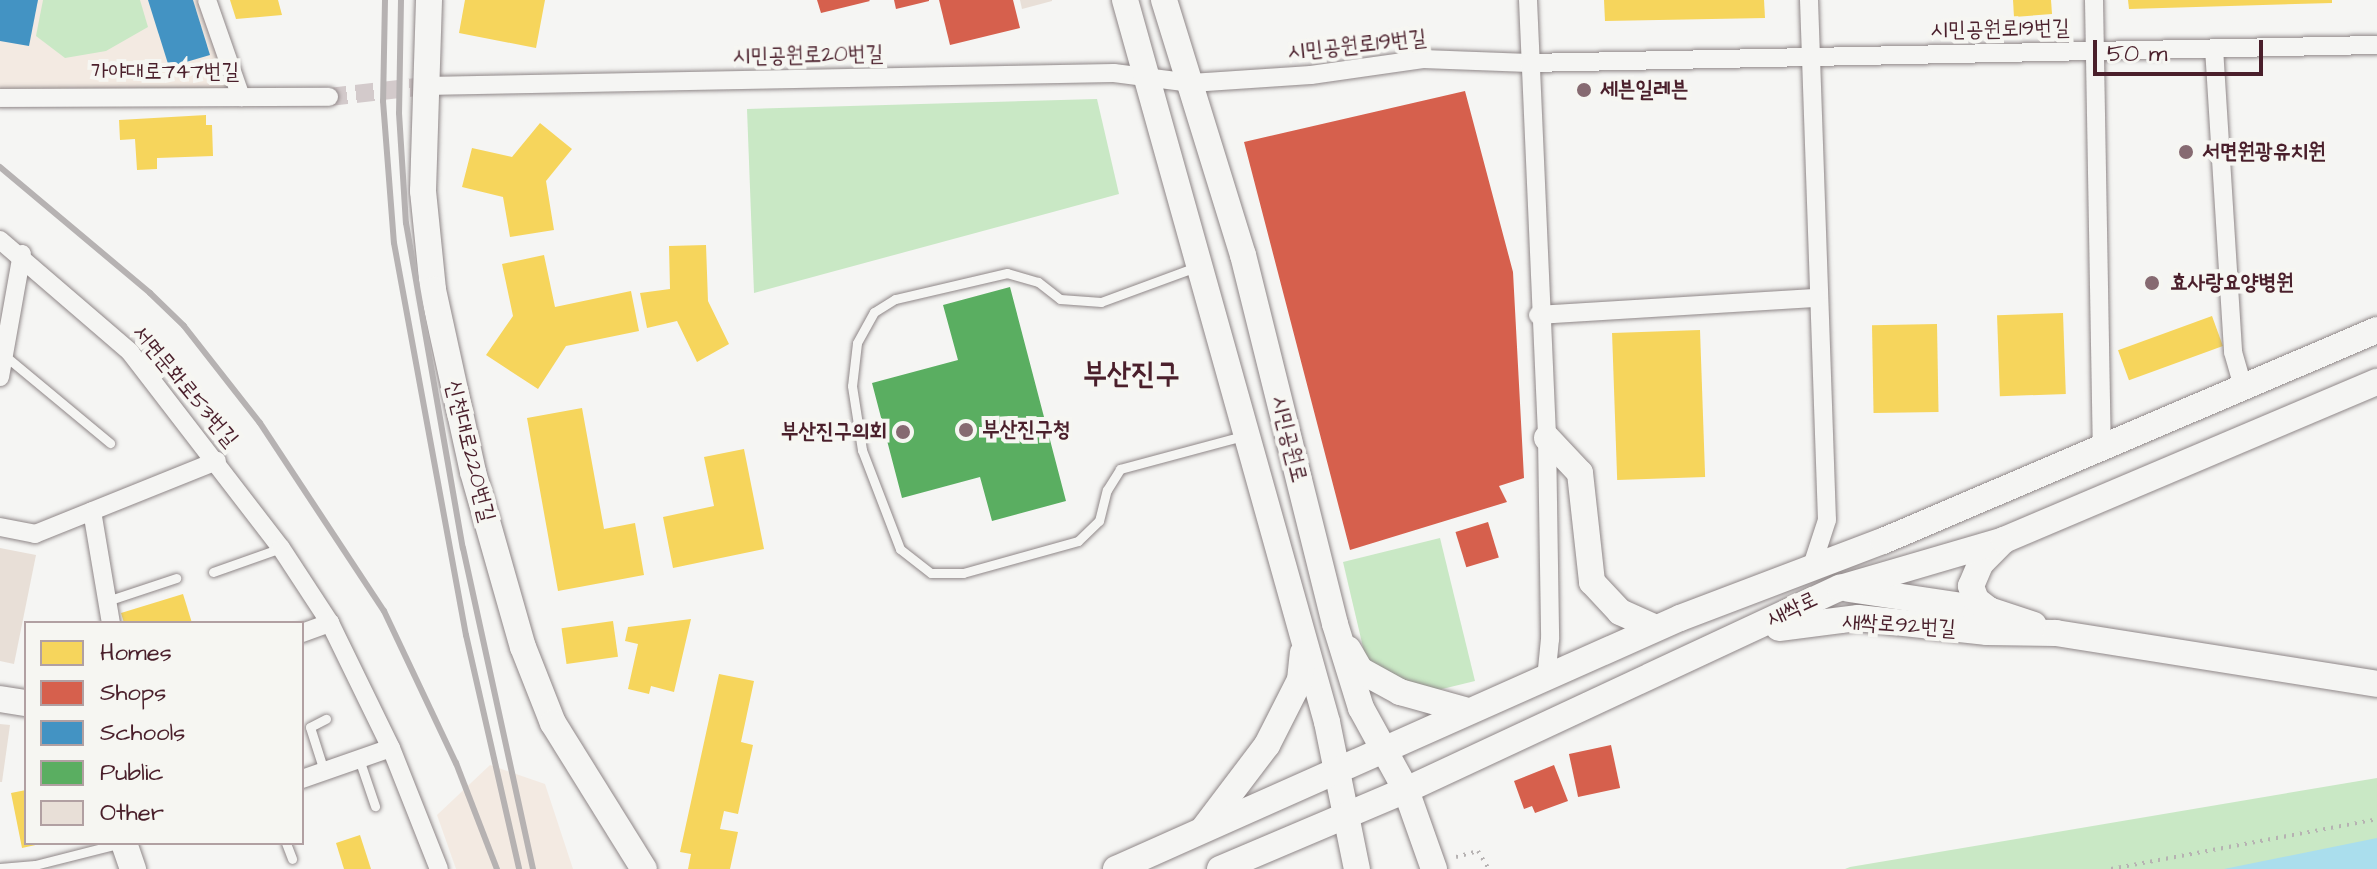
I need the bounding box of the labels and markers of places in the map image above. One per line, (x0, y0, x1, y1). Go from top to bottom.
place label: 세븐일레븐 (1600, 77, 1689, 103)
marker: 세븐일레븐 (1575, 81, 1593, 99)
place label: 서면원광유치원 (2202, 139, 2326, 165)
marker: 서면원광유치원 (2177, 143, 2195, 161)
place label: 효사랑요양병원 (2170, 270, 2294, 296)
marker: 효사랑요양병원 (2141, 272, 2163, 294)
place label: 부산진구청 (982, 417, 1071, 443)
place label: 부산진구의회 (781, 419, 887, 445)
marker: 부산진구청 (957, 421, 975, 439)
marker: 부산진구의회 (894, 423, 912, 441)

